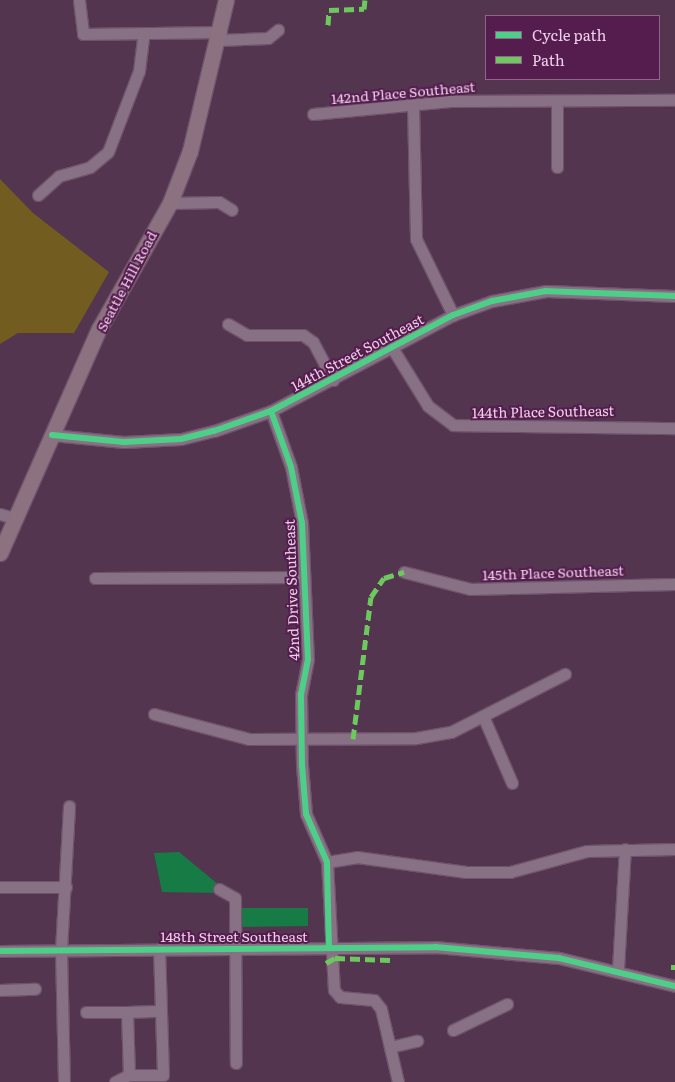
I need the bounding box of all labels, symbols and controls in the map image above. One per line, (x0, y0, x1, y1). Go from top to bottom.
legend (485, 15, 660, 80)
text: Cycle path (532, 23, 606, 46)
text: Path (532, 48, 565, 71)
street label: 142nd Place Southeast (330, 77, 476, 107)
street label: Seattle Hill Road (92, 228, 160, 334)
street label: 144th Street Southeast (288, 310, 426, 394)
street label: 144th Place Southeast (472, 401, 614, 421)
street label: 42nd Drive Southeast (280, 519, 302, 661)
street label: 145th Place Southeast (482, 561, 624, 583)
street label: 148th Street Southeast (160, 928, 308, 944)

